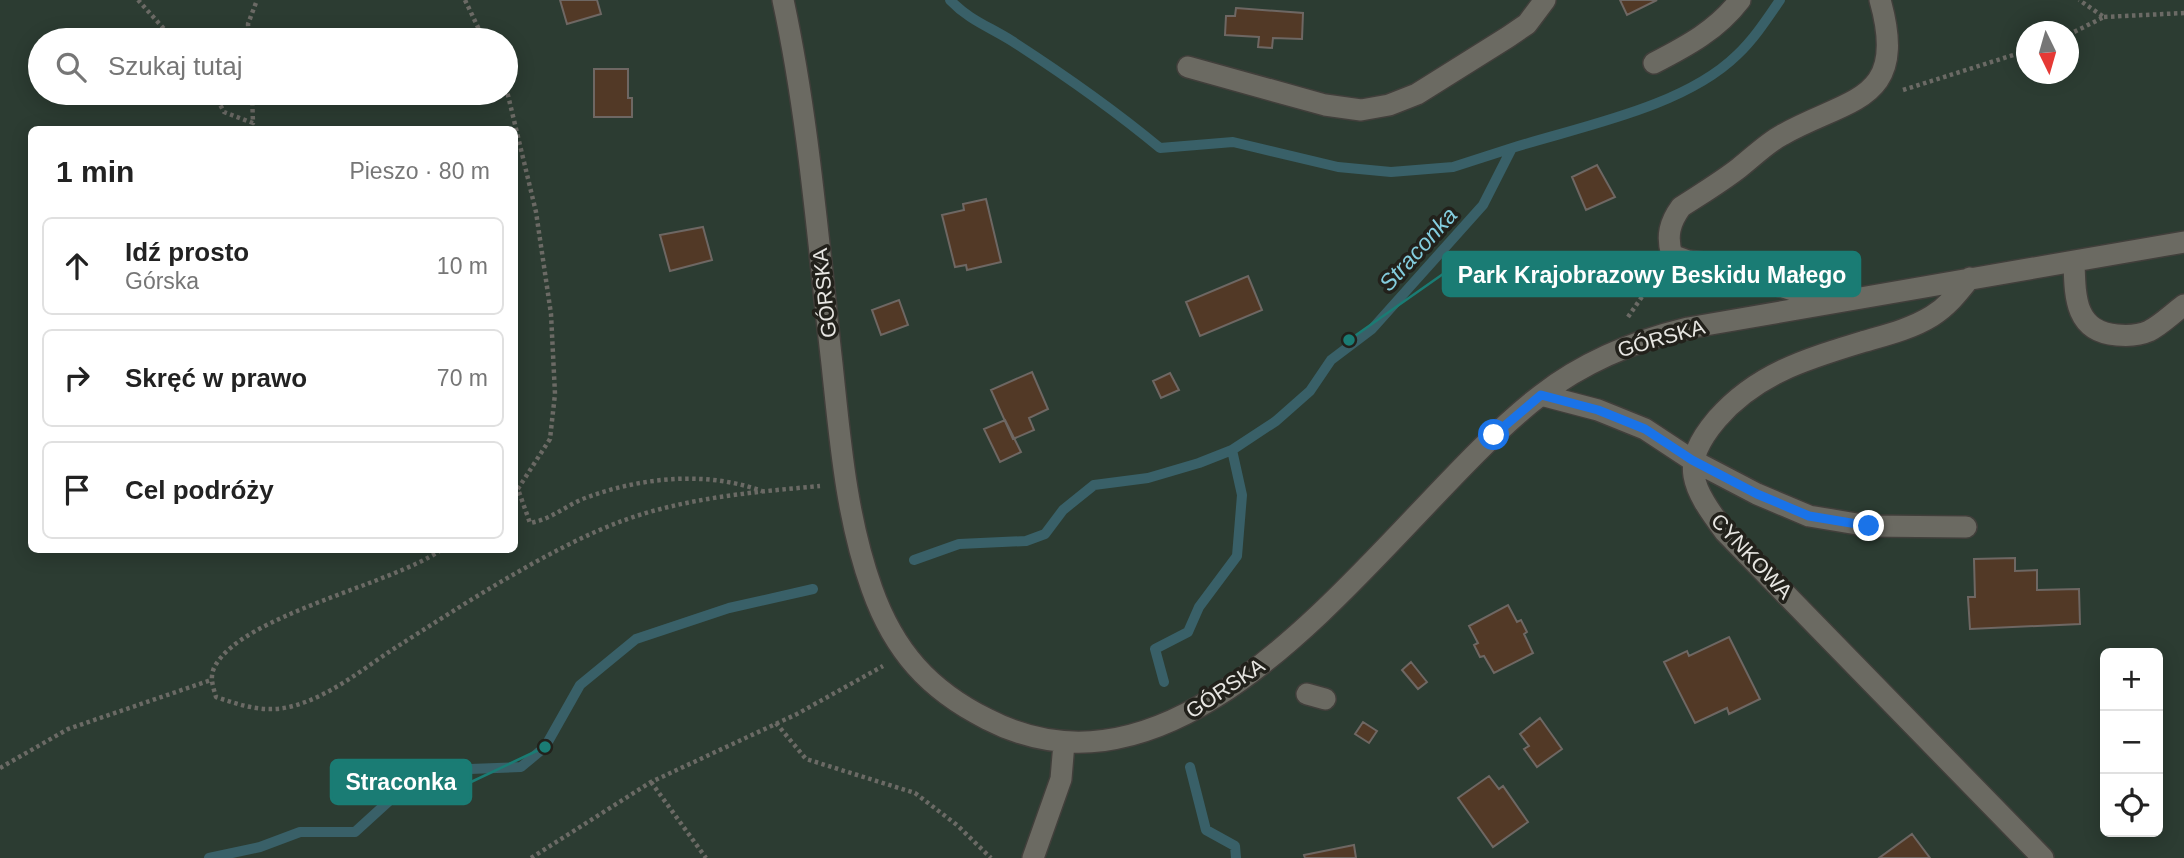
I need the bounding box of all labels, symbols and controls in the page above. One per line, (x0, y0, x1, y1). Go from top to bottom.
north arrow (2016, 21, 2079, 84)
search box (28, 28, 518, 105)
icon: search (52, 48, 90, 86)
text: Szukaj tutaj (108, 51, 242, 81)
text: 1 min (56, 155, 134, 188)
text: Pieszo · 80 m (349, 158, 490, 184)
water label: Straconka (1374, 202, 1462, 296)
text: Idź prosto (125, 237, 249, 267)
icon: ahead (58, 247, 96, 285)
street label: GÓRSKA (808, 247, 840, 339)
callout: Park Krajobrazowy Beskidu Małego (1443, 252, 1860, 296)
text: 10 m (437, 253, 488, 279)
text: Park Krajobrazowy Beskidu Małego (1458, 262, 1846, 288)
text: Górska (125, 268, 199, 294)
street label: GÓRSKA (1615, 315, 1707, 361)
icon: right (58, 359, 96, 397)
text: Skręć w prawo (125, 363, 307, 393)
text: 70 m (437, 365, 488, 391)
route start (1478, 419, 1509, 450)
icon: arrive (58, 471, 96, 509)
text: Cel podróży (125, 475, 274, 505)
street label: CYNKOWA (1707, 509, 1797, 603)
route end (1853, 510, 1884, 541)
map controls (2100, 648, 2163, 837)
button: + (2100, 648, 2163, 711)
street label: GÓRSKA (1181, 653, 1269, 723)
button: − (2100, 711, 2163, 774)
callout: Straconka (331, 760, 471, 804)
text: Straconka (345, 769, 457, 795)
button: locate (2100, 774, 2163, 837)

